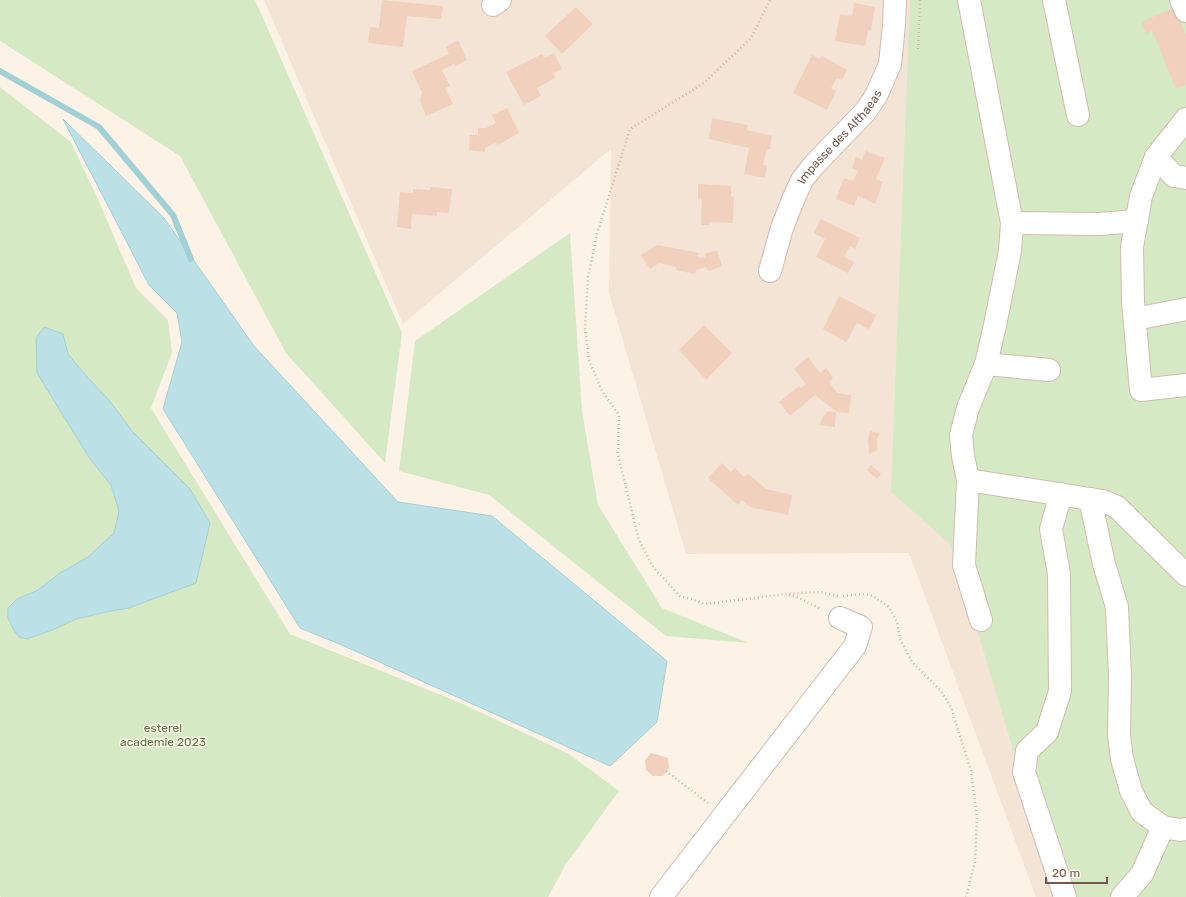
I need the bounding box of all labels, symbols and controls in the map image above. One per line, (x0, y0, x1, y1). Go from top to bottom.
street label: Impasse des Althaeas (794, 88, 885, 186)
park label: esterel academie 2023 (120, 721, 206, 749)
scale bar (1046, 859, 1107, 885)
text: 20 m (1052, 866, 1080, 880)

